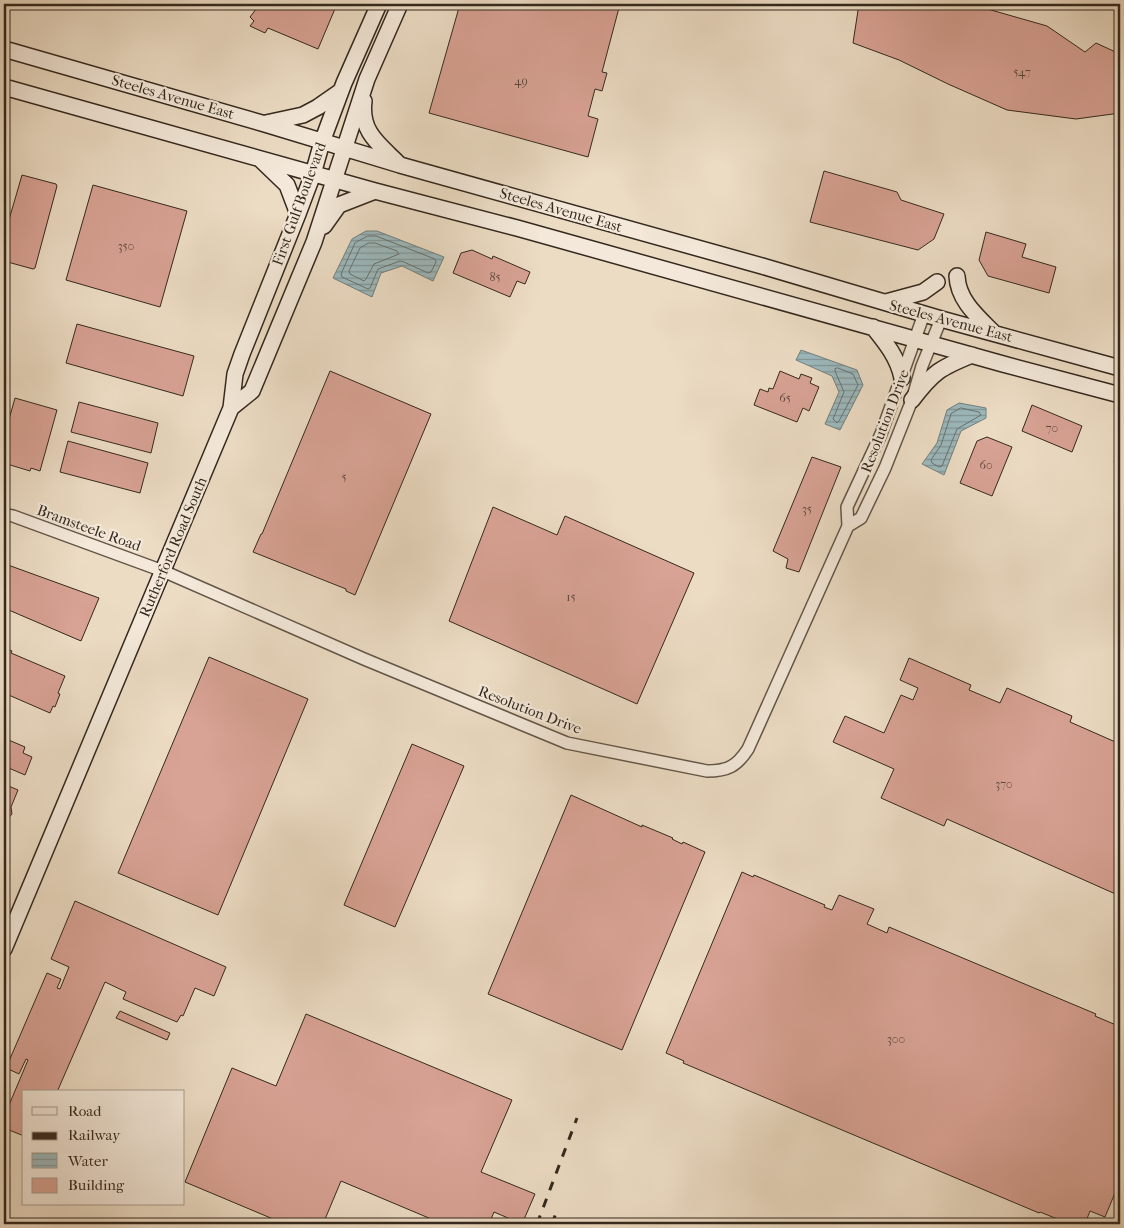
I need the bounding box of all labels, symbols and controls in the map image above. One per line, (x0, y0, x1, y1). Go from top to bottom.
house number: 547 (1013, 65, 1031, 79)
street label: Steeles Avenue East (110, 71, 237, 123)
house number: 49 (514, 74, 528, 88)
street label: First Gulf Boulevard (268, 139, 330, 268)
street label: Steeles Avenue East (498, 184, 625, 236)
house number: 350 (118, 239, 134, 253)
house number: 85 (489, 270, 501, 284)
street label: Steeles Avenue East (887, 296, 1015, 346)
street label: Resolution Drive (857, 366, 913, 475)
house number: 65 (779, 391, 791, 405)
house number: 70 (1046, 421, 1058, 435)
house number: 60 (979, 458, 993, 472)
house number: 5 (341, 470, 347, 484)
street label: Rutherford Road South (135, 474, 211, 620)
street label: Bramsteele Road (35, 501, 144, 555)
house number: 35 (802, 502, 812, 516)
house number: 15 (566, 590, 576, 604)
street label: Resolution Drive (476, 682, 585, 738)
house number: 370 (995, 777, 1013, 791)
house number: 300 (887, 1032, 905, 1046)
legend (22, 1090, 185, 1206)
text: Road (68, 1102, 102, 1120)
text: Railway (68, 1126, 121, 1144)
text: Water (67, 1152, 108, 1170)
text: Building (68, 1176, 125, 1194)

